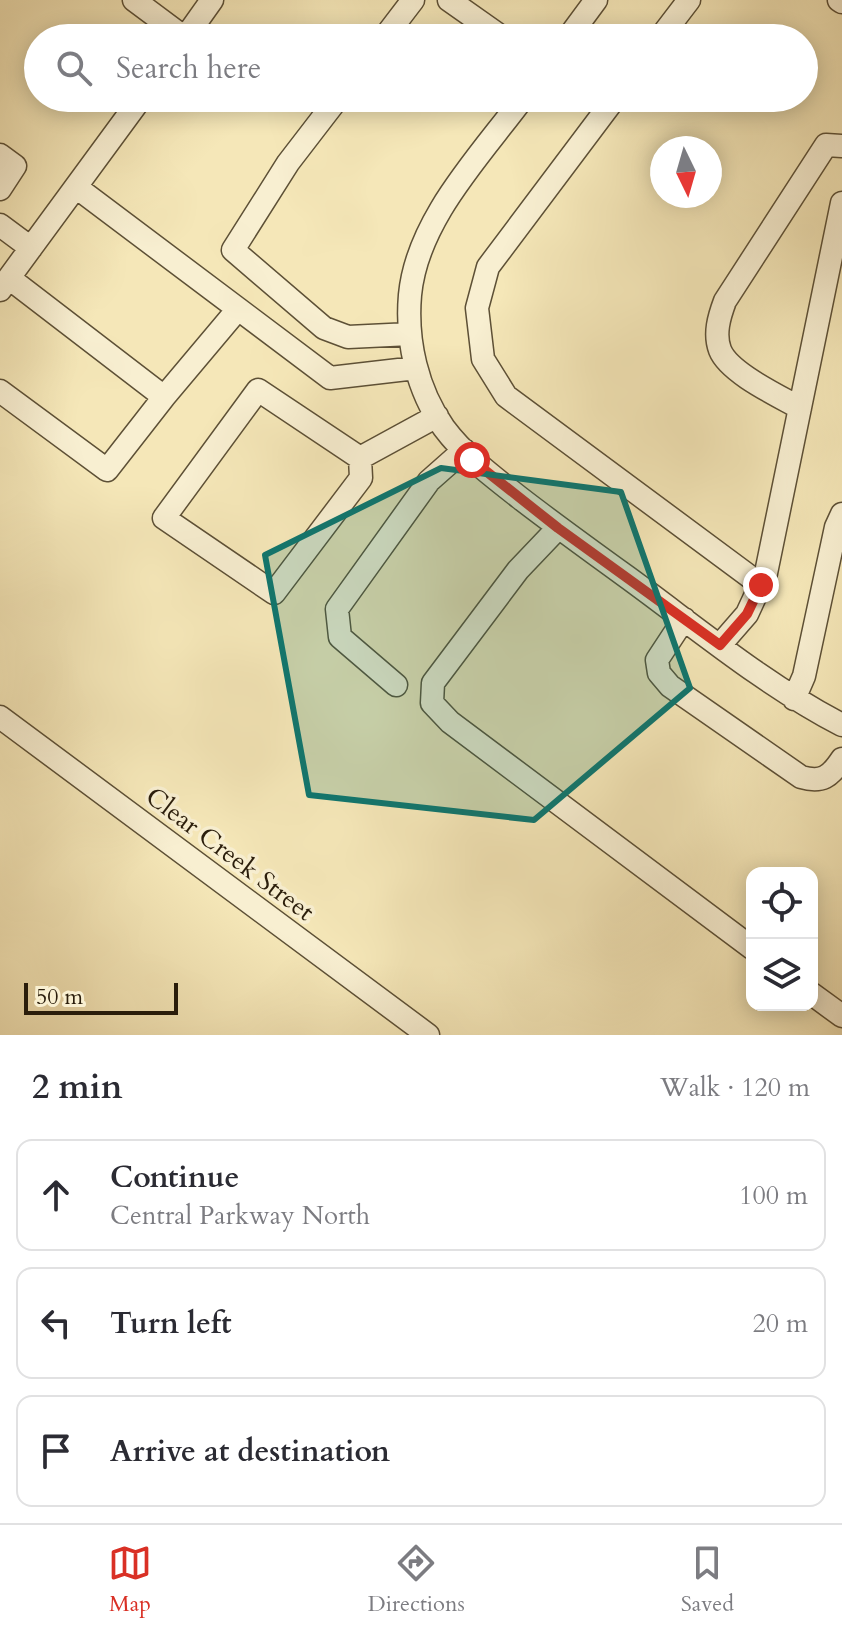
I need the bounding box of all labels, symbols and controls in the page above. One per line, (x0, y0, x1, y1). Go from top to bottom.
search box (24, 24, 818, 112)
icon: search (52, 46, 96, 90)
text: Search here (116, 48, 261, 89)
north arrow (650, 136, 722, 208)
route start (454, 442, 490, 478)
route end (743, 567, 779, 603)
street label: Clear Creek Street (139, 779, 321, 929)
map controls (746, 867, 818, 1011)
button: locate (746, 867, 818, 939)
button: layers (746, 939, 818, 1011)
scale bar (24, 979, 178, 1015)
text: 50 m (36, 982, 83, 1012)
text: 2 min (32, 1064, 123, 1110)
text: Walk · 120 m (660, 1070, 810, 1105)
text: Continue (110, 1157, 239, 1198)
icon: ahead (34, 1173, 78, 1217)
text: 100 m (739, 1178, 808, 1213)
text: Central Parkway North (110, 1198, 370, 1233)
icon: left (34, 1301, 78, 1345)
text: Turn left (110, 1303, 232, 1344)
text: 20 m (752, 1306, 808, 1341)
icon: arrive (34, 1429, 78, 1473)
text: Arrive at destination (110, 1431, 390, 1472)
tab: Map (108, 1541, 152, 1619)
tab: Directions (368, 1541, 465, 1619)
tab: Saved (681, 1541, 734, 1619)

